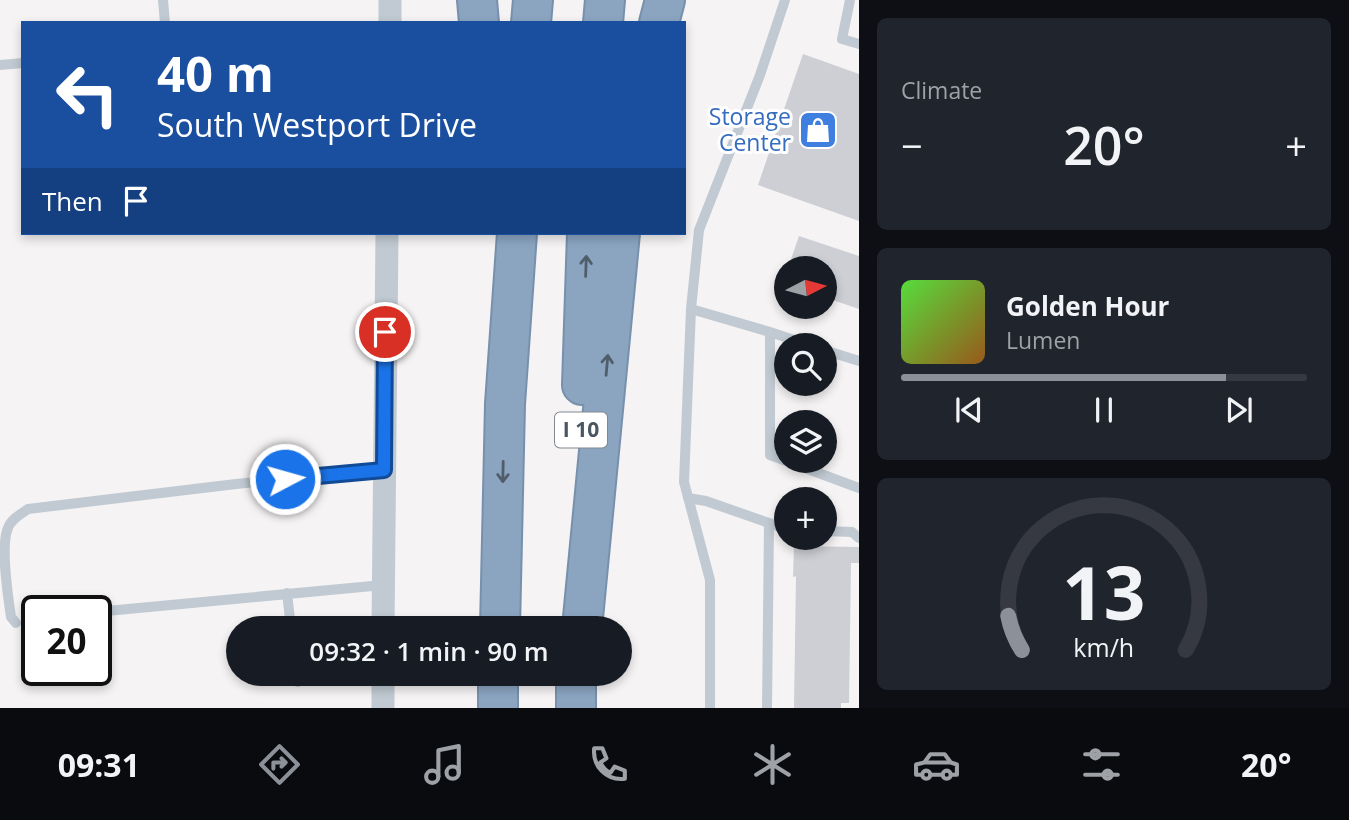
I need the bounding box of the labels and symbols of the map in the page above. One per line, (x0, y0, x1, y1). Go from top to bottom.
place label: Storage Center (709, 100, 792, 158)
shop icon: Storage Center (797, 109, 839, 151)
one-way arrow (579, 255, 593, 278)
north arrow (774, 256, 836, 318)
pin (355, 302, 415, 362)
one-way arrow (601, 354, 614, 377)
road number: I 10 (555, 412, 607, 448)
position arrow (248, 442, 322, 516)
one-way arrow (497, 460, 510, 483)
speed limit sign: 20 (21, 595, 112, 686)

